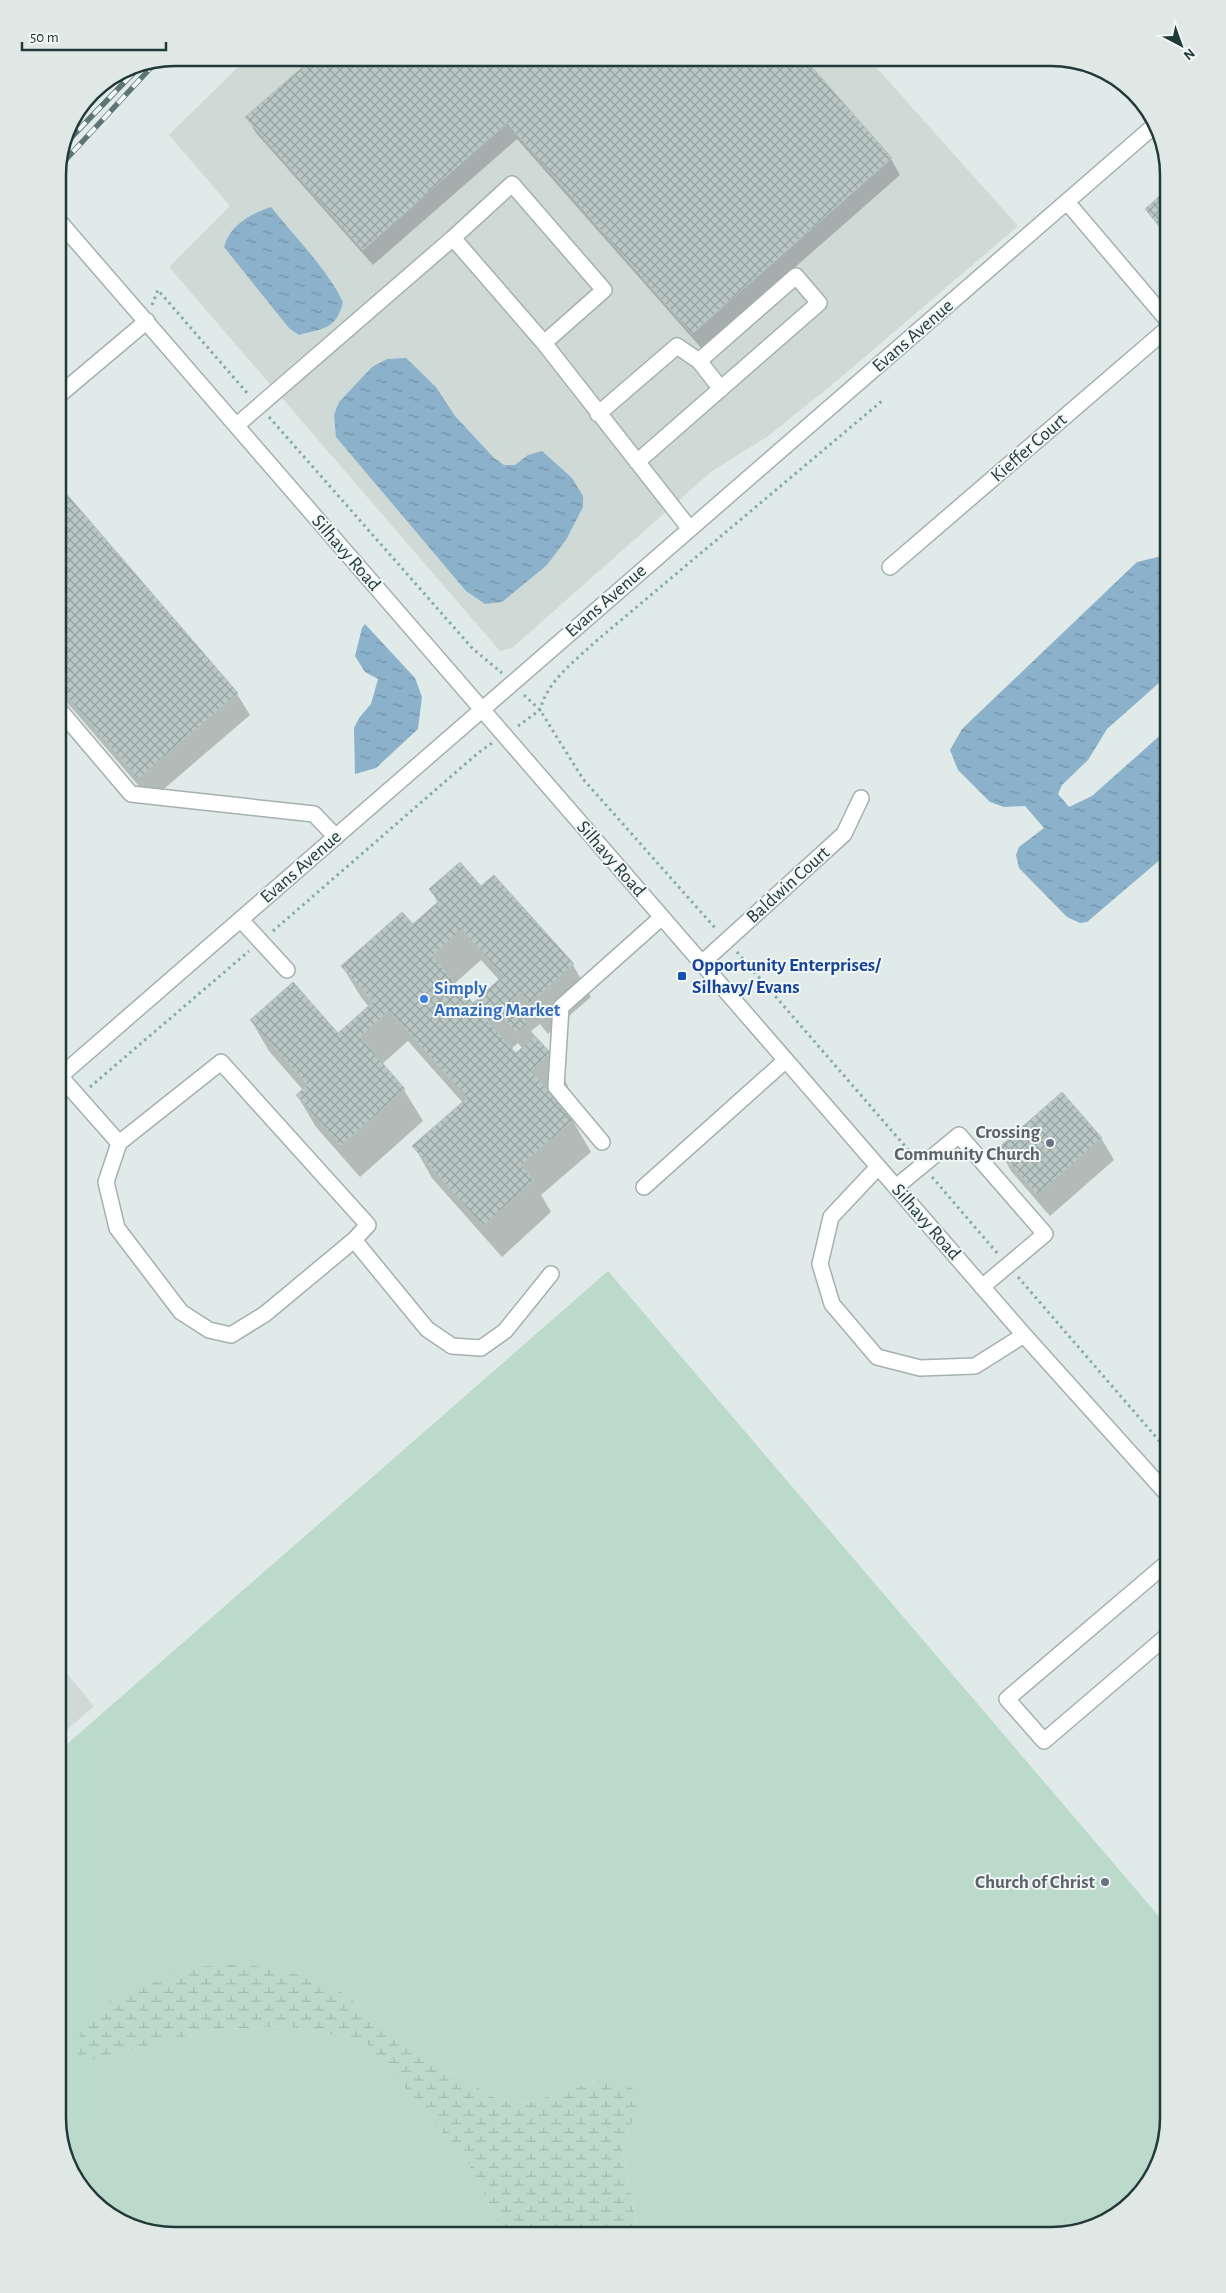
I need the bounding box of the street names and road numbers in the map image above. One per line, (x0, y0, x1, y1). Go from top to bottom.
street label: Evans Avenue (869, 296, 957, 376)
street label: Kieffer Court (987, 410, 1071, 486)
street label: Silhavy Road (308, 511, 384, 595)
street label: Evans Avenue (562, 561, 650, 641)
street label: Silhavy Road (573, 817, 649, 901)
street label: Evans Avenue (257, 827, 345, 907)
street label: Baldwin Court (743, 843, 833, 927)
street label: Silhavy Road (888, 1180, 964, 1264)

